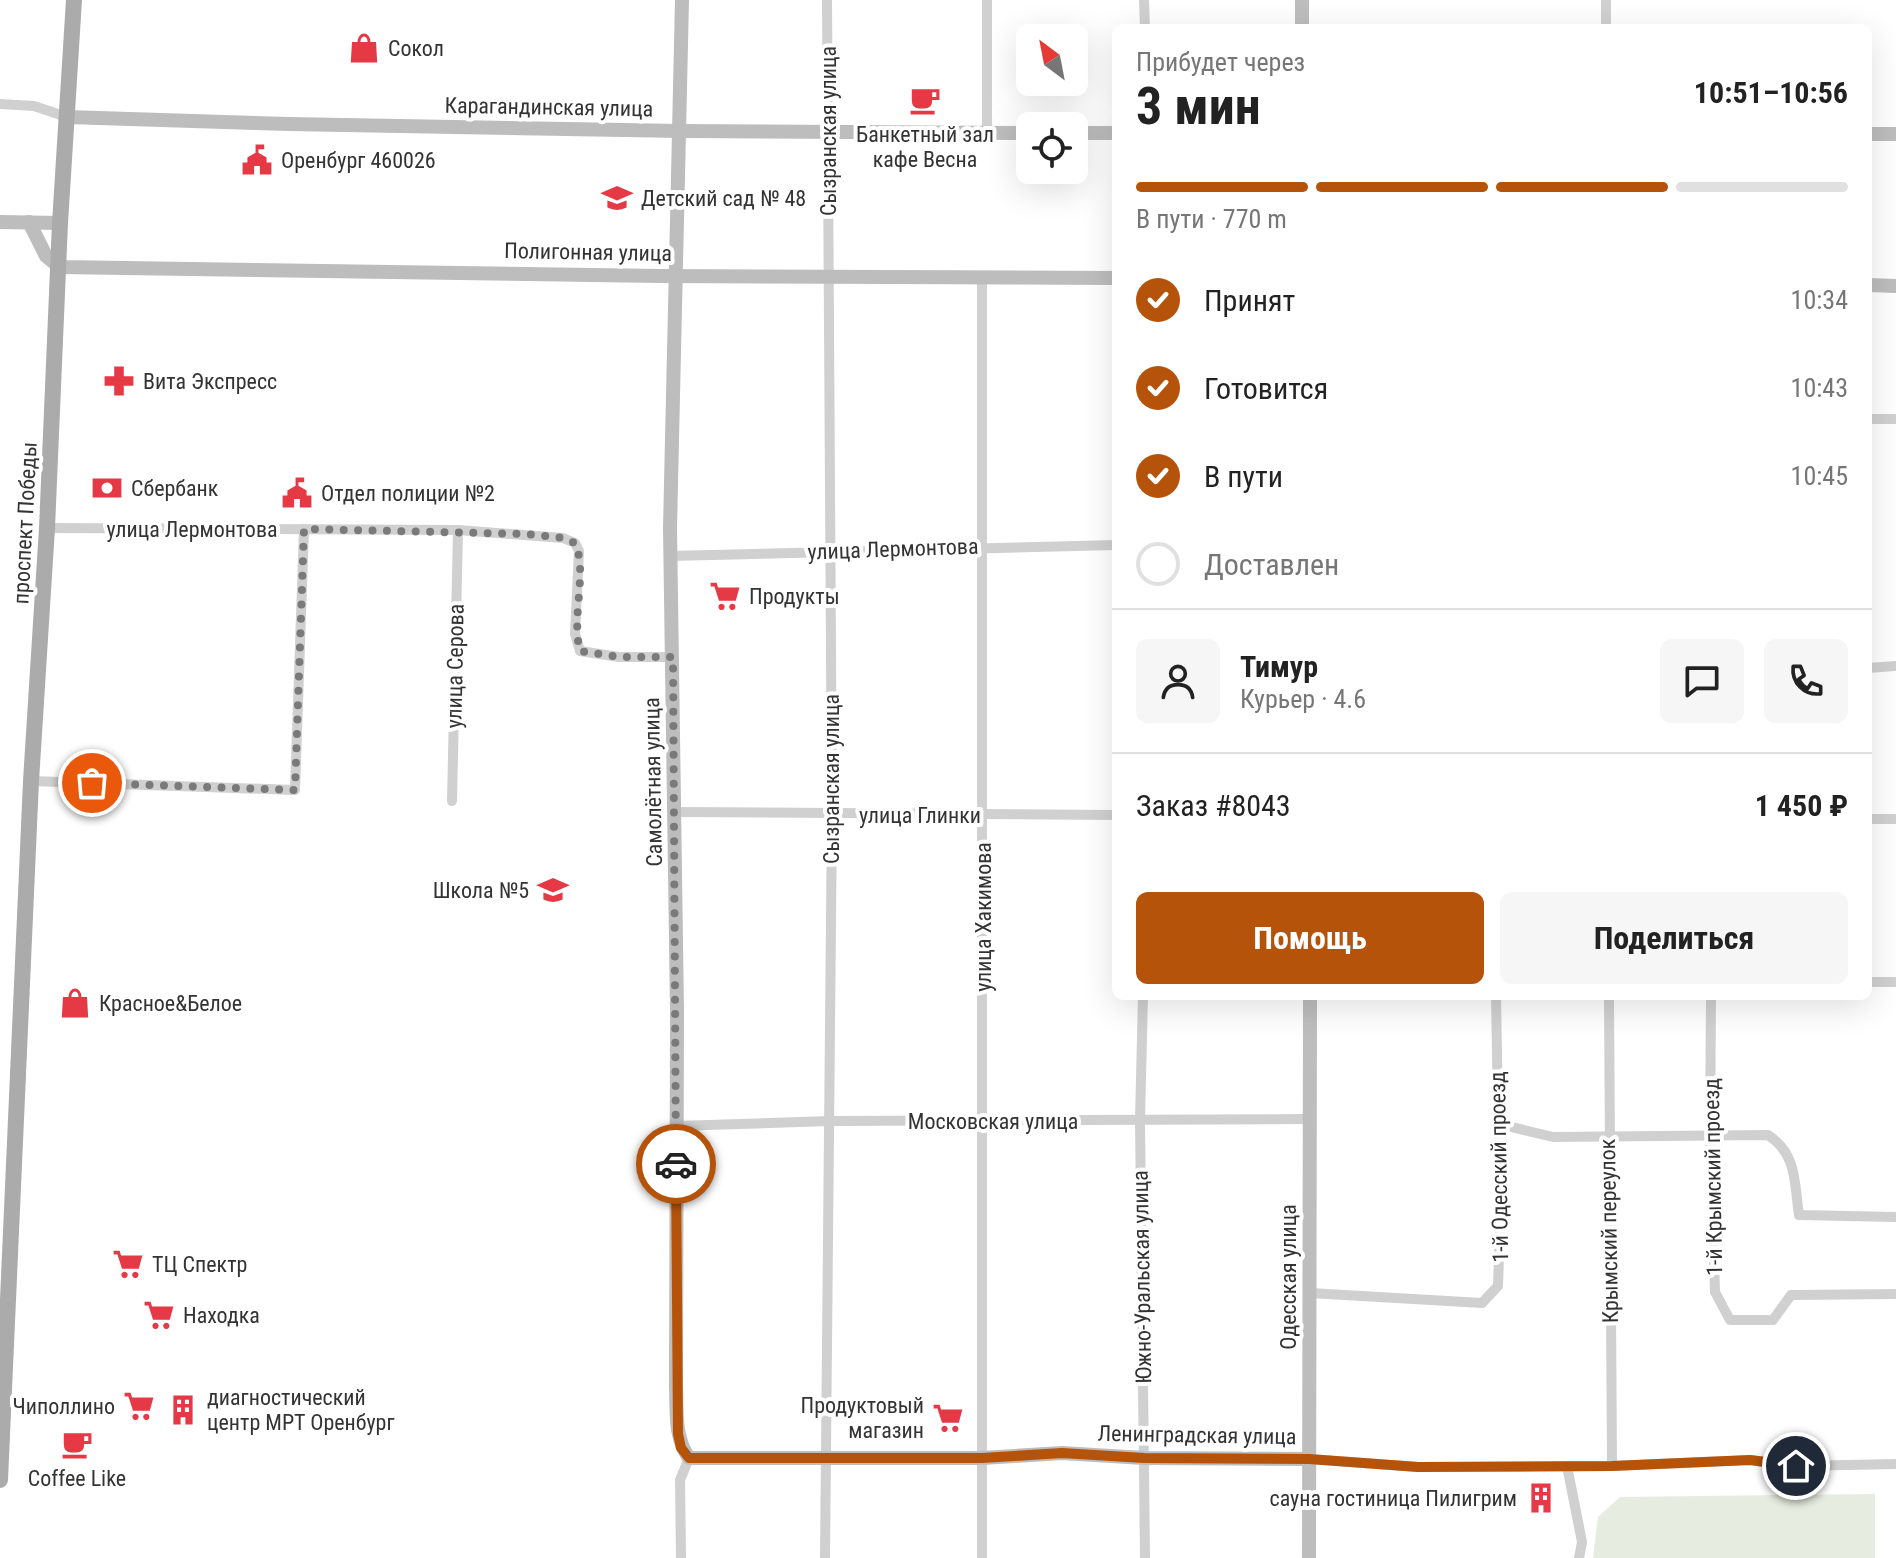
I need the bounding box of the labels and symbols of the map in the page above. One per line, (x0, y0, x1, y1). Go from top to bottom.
north arrow (1016, 24, 1088, 96)
shop icon: Сокол (347, 31, 381, 65)
place label: Сокол (388, 36, 444, 61)
street label: Сызранская улица (816, 46, 841, 216)
cafe icon: Банкетный зал кафе Весна (908, 83, 942, 117)
street label: Карагандинская улица (445, 93, 653, 121)
place label: Банкетный зал кафе Весна (856, 122, 994, 172)
public building icon: Оренбург 460026 (240, 143, 274, 177)
place label: Оренбург 460026 (281, 148, 436, 173)
school or university icon: Детский сад № 48 (600, 181, 634, 215)
place label: Детский сад № 48 (641, 186, 806, 211)
street label: Полигонная улица (504, 238, 672, 266)
pharmacy icon: Вита Экспресс (102, 364, 136, 398)
place label: Вита Экспресс (143, 369, 277, 394)
street label: проспект Победы (8, 441, 42, 605)
bank icon: Сбербанк (90, 471, 124, 505)
place label: Сбербанк (131, 476, 219, 501)
public building icon: Отдел полиции №2 (280, 476, 314, 510)
place label: Отдел полиции №2 (321, 481, 495, 506)
street label: улица Лермонтова (107, 517, 278, 542)
street label: улица Лермонтова (807, 534, 979, 564)
supermarket icon: Продукты (708, 579, 742, 613)
place label: Продукты (749, 584, 840, 609)
street label: улица Серова (441, 604, 469, 728)
street label: Сызранская улица (819, 694, 844, 864)
street label: Самолётная улица (639, 697, 667, 867)
pin (58, 749, 126, 817)
street label: улица Глинки (859, 803, 981, 828)
street label: улица Хакимова (971, 842, 996, 992)
school or university icon: Школа №5 (536, 873, 570, 907)
place label: Школа №5 (433, 878, 529, 903)
shop icon: Красное&Белое (58, 986, 92, 1020)
place label: Красное&Белое (99, 991, 242, 1016)
street label: 1-й Одесский проезд (1485, 1071, 1513, 1263)
street label: 1-й Крымский проезд (1699, 1078, 1727, 1276)
street label: Московская улица (908, 1109, 1078, 1134)
courier (636, 1124, 716, 1204)
street label: Крымский переулок (1595, 1138, 1623, 1323)
street label: Южно-Уральская улица (1128, 1170, 1156, 1384)
street label: Одесская улица (1276, 1204, 1301, 1350)
supermarket icon: ТЦ Спектр (111, 1247, 145, 1281)
place label: ТЦ Спектр (152, 1252, 247, 1277)
supermarket icon: Находка (142, 1298, 176, 1332)
place label: Находка (183, 1303, 260, 1328)
place label: диагностический центр МРТ Оренбург (207, 1385, 395, 1435)
supermarket icon: Чиполлино (122, 1389, 156, 1423)
building icon: диагностический центр МРТ Оренбург (166, 1393, 200, 1427)
place label: Продуктовый магазин (801, 1393, 924, 1443)
place label: Чиполлино (13, 1394, 115, 1419)
supermarket icon: Продуктовый магазин (931, 1401, 965, 1435)
street label: Ленинградская улица (1097, 1421, 1297, 1449)
cafe icon: Coffee Like (60, 1427, 94, 1461)
pin (1762, 1432, 1830, 1500)
place label: Coffee Like (28, 1466, 126, 1491)
building icon: сауна гостиница Пилигрим (1524, 1481, 1558, 1515)
place label: сауна гостиница Пилигрим (1270, 1486, 1517, 1511)

